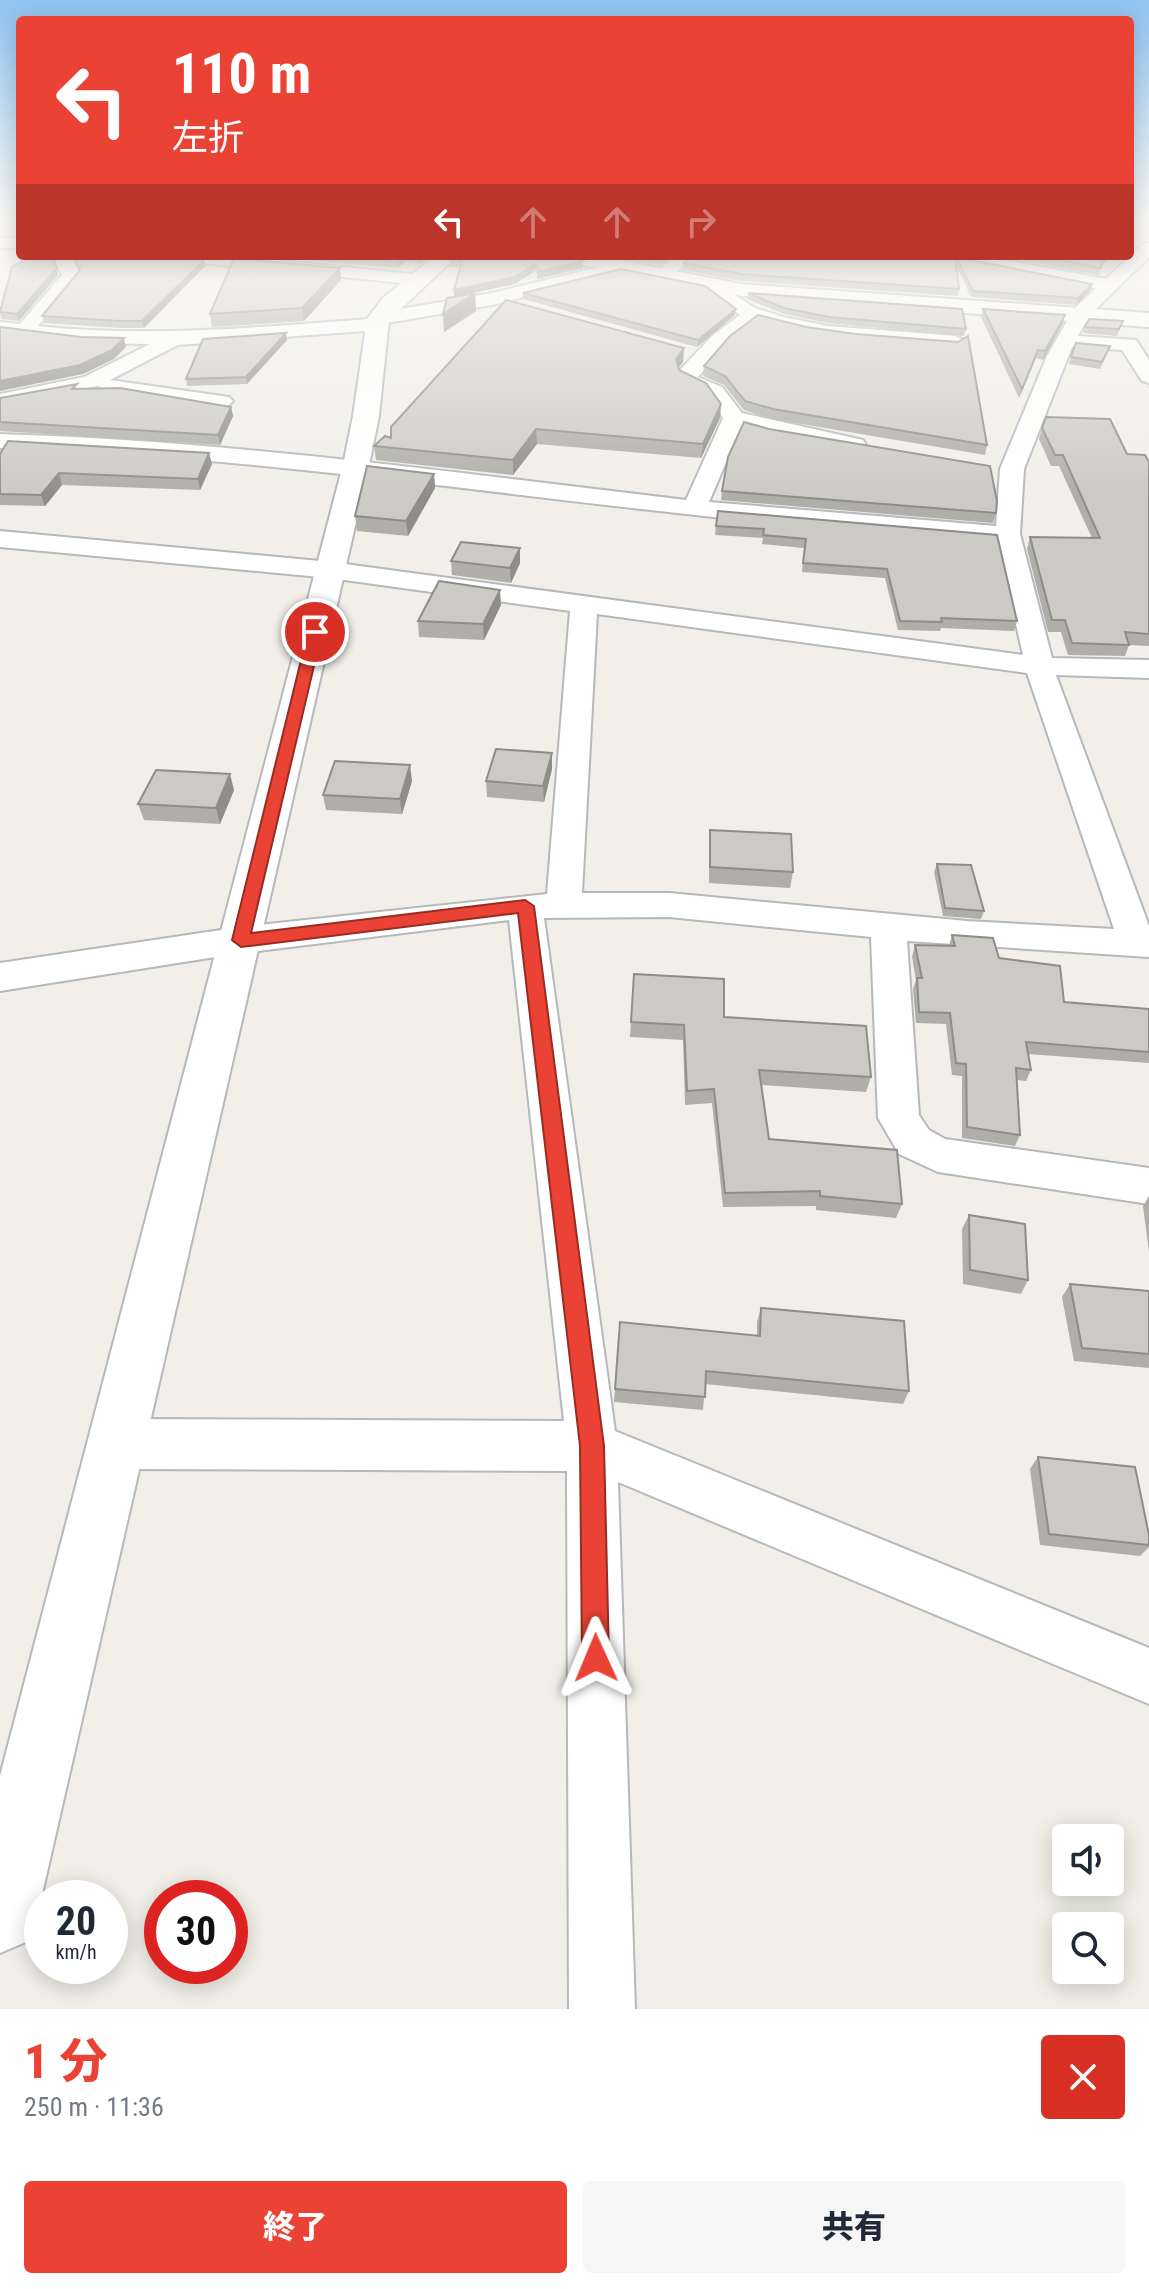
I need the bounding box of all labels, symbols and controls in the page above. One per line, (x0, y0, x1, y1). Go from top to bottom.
text: 110 m (172, 41, 311, 107)
icon: left (40, 48, 144, 152)
text: 左折 (172, 117, 244, 159)
icon: left (427, 200, 471, 244)
icon: ahead (511, 200, 555, 244)
icon: ahead (595, 200, 639, 244)
icon: right (679, 200, 723, 244)
pin (281, 598, 349, 666)
icon: arrive (293, 610, 337, 654)
position arrow (554, 1616, 638, 1700)
map controls (1052, 1824, 1124, 1984)
button: sound (1052, 1824, 1124, 1896)
speed limit sign: 30 (144, 1880, 248, 1984)
text: 20 (56, 1898, 96, 1945)
button: search (1052, 1912, 1124, 1984)
text: km/h (55, 1940, 97, 1964)
text: 1 分 (24, 2033, 107, 2090)
button: close (1041, 2035, 1125, 2119)
text: 250 m · 11:36 (24, 2092, 164, 2122)
button: 終了 (24, 2181, 567, 2273)
button: 共有 (583, 2181, 1125, 2273)

